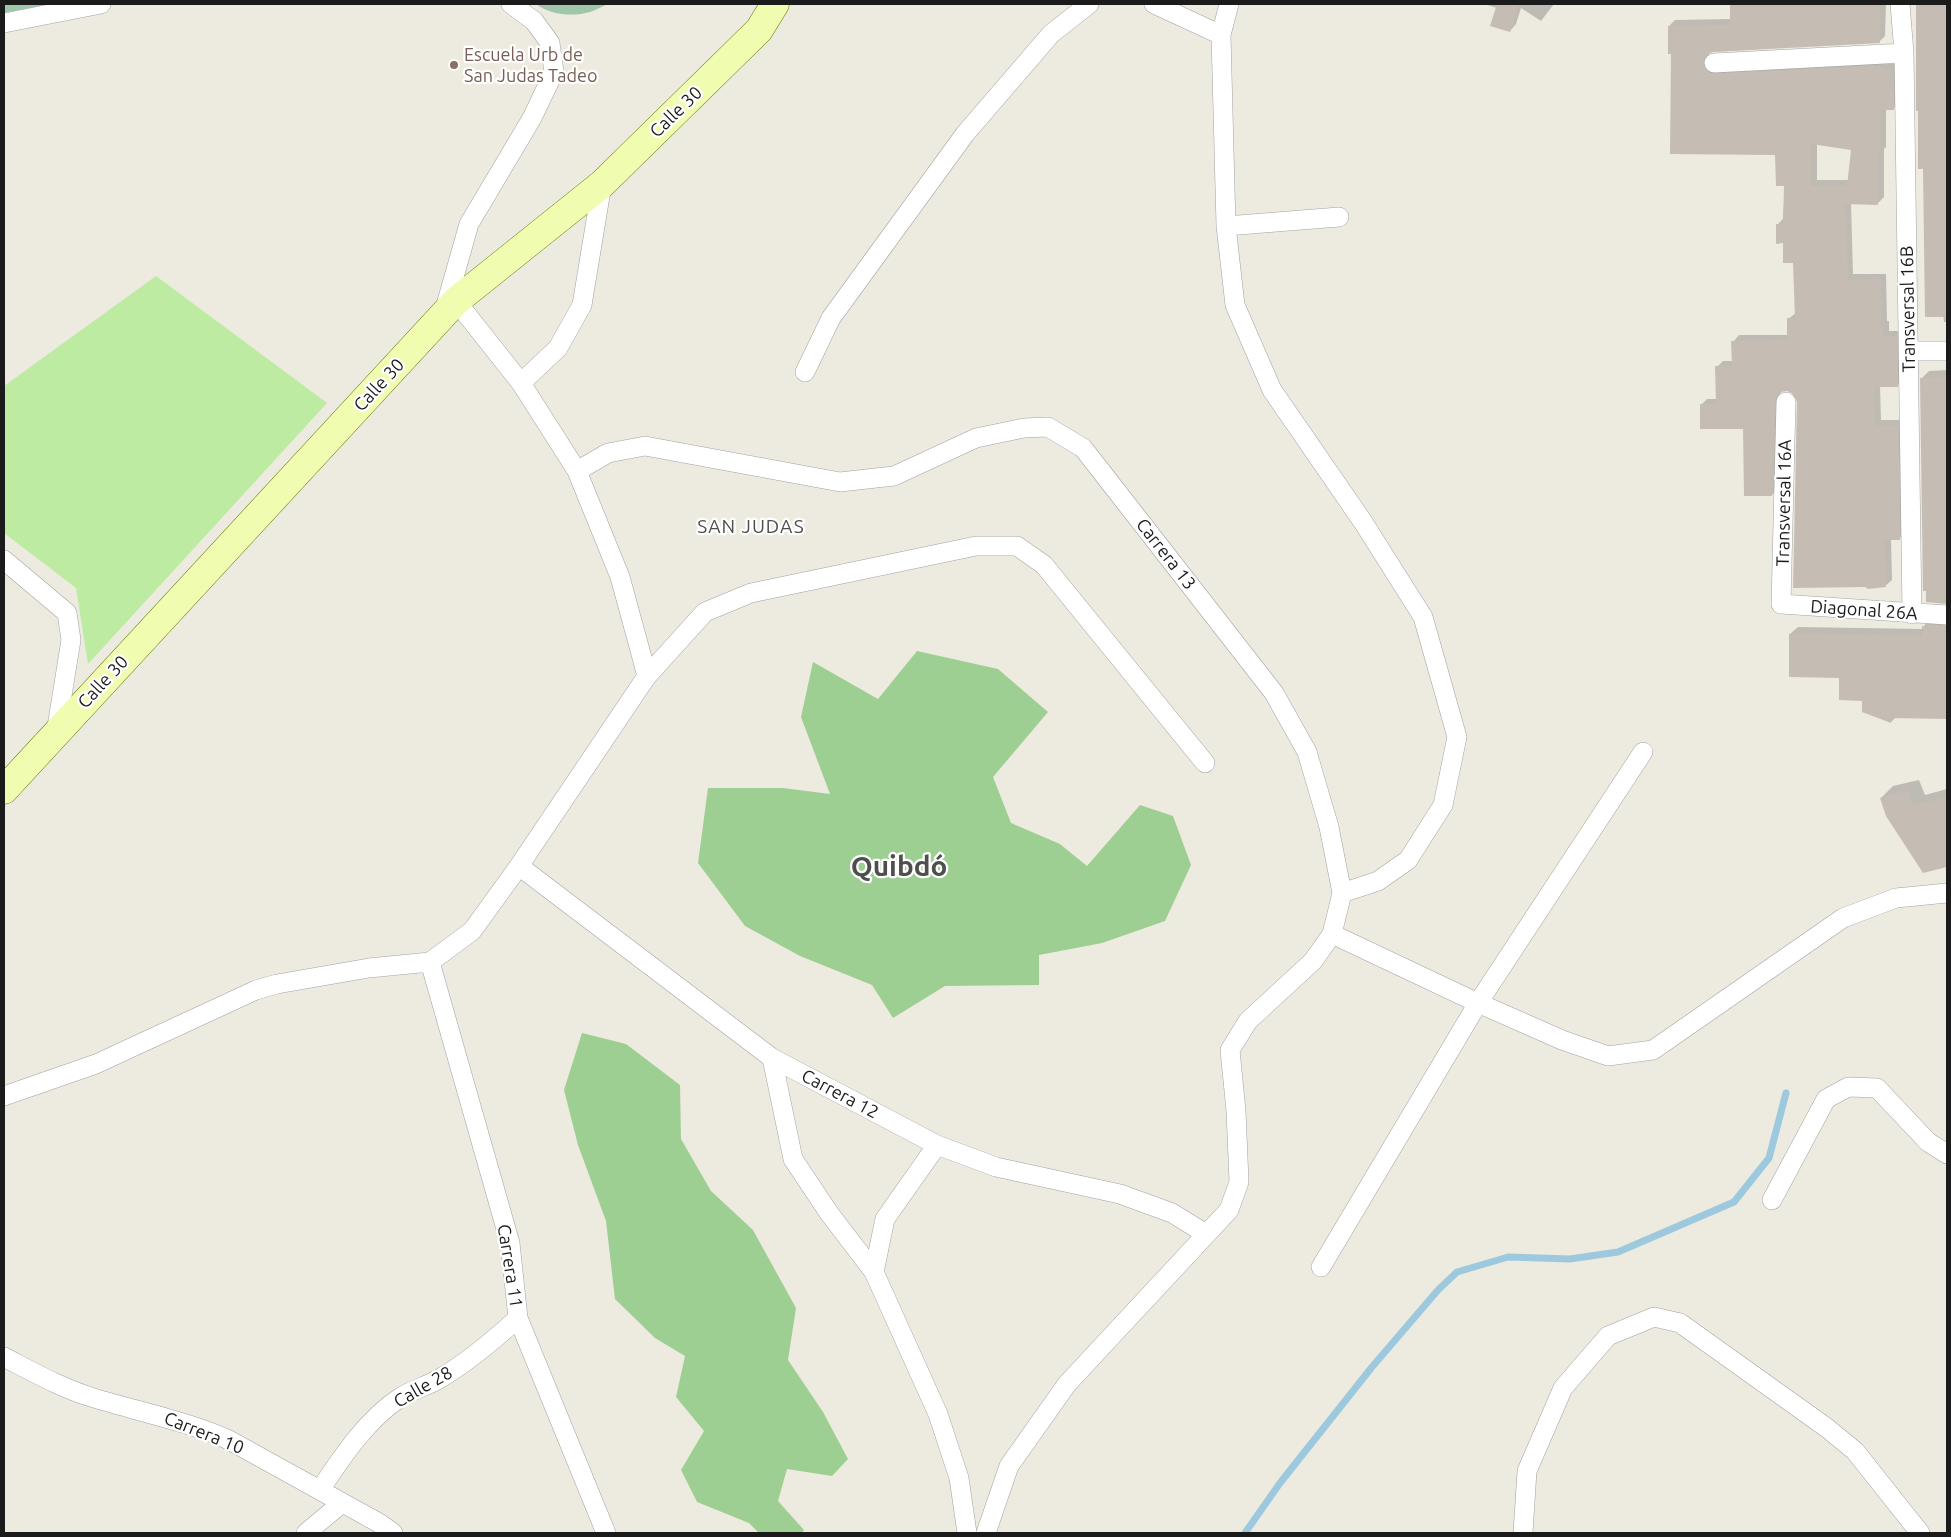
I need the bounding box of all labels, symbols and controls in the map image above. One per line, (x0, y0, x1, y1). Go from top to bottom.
place label: Escuela Urb de San Judas Tadeo (464, 44, 598, 86)
marker: Escuela Urb de San Judas Tadeo (448, 59, 460, 71)
street label: Calle 30 (645, 82, 707, 142)
street label: Transversal 16B (1896, 245, 1920, 373)
street label: Calle 30 (349, 354, 409, 416)
street label: Transversal 16A (1772, 439, 1796, 567)
street label: Carrera 13 (1132, 514, 1200, 594)
district label: SAN JUDAS (696, 516, 806, 538)
street label: Diagonal 26A (1810, 595, 1918, 625)
street label: Calle 30 (73, 651, 133, 713)
district label: Quibdó (851, 850, 947, 884)
street label: Carrera 12 (798, 1065, 882, 1123)
street label: Carrera 11 (493, 1223, 527, 1309)
street label: Calle 28 (390, 1362, 456, 1412)
street label: Carrera 10 (161, 1407, 247, 1459)

